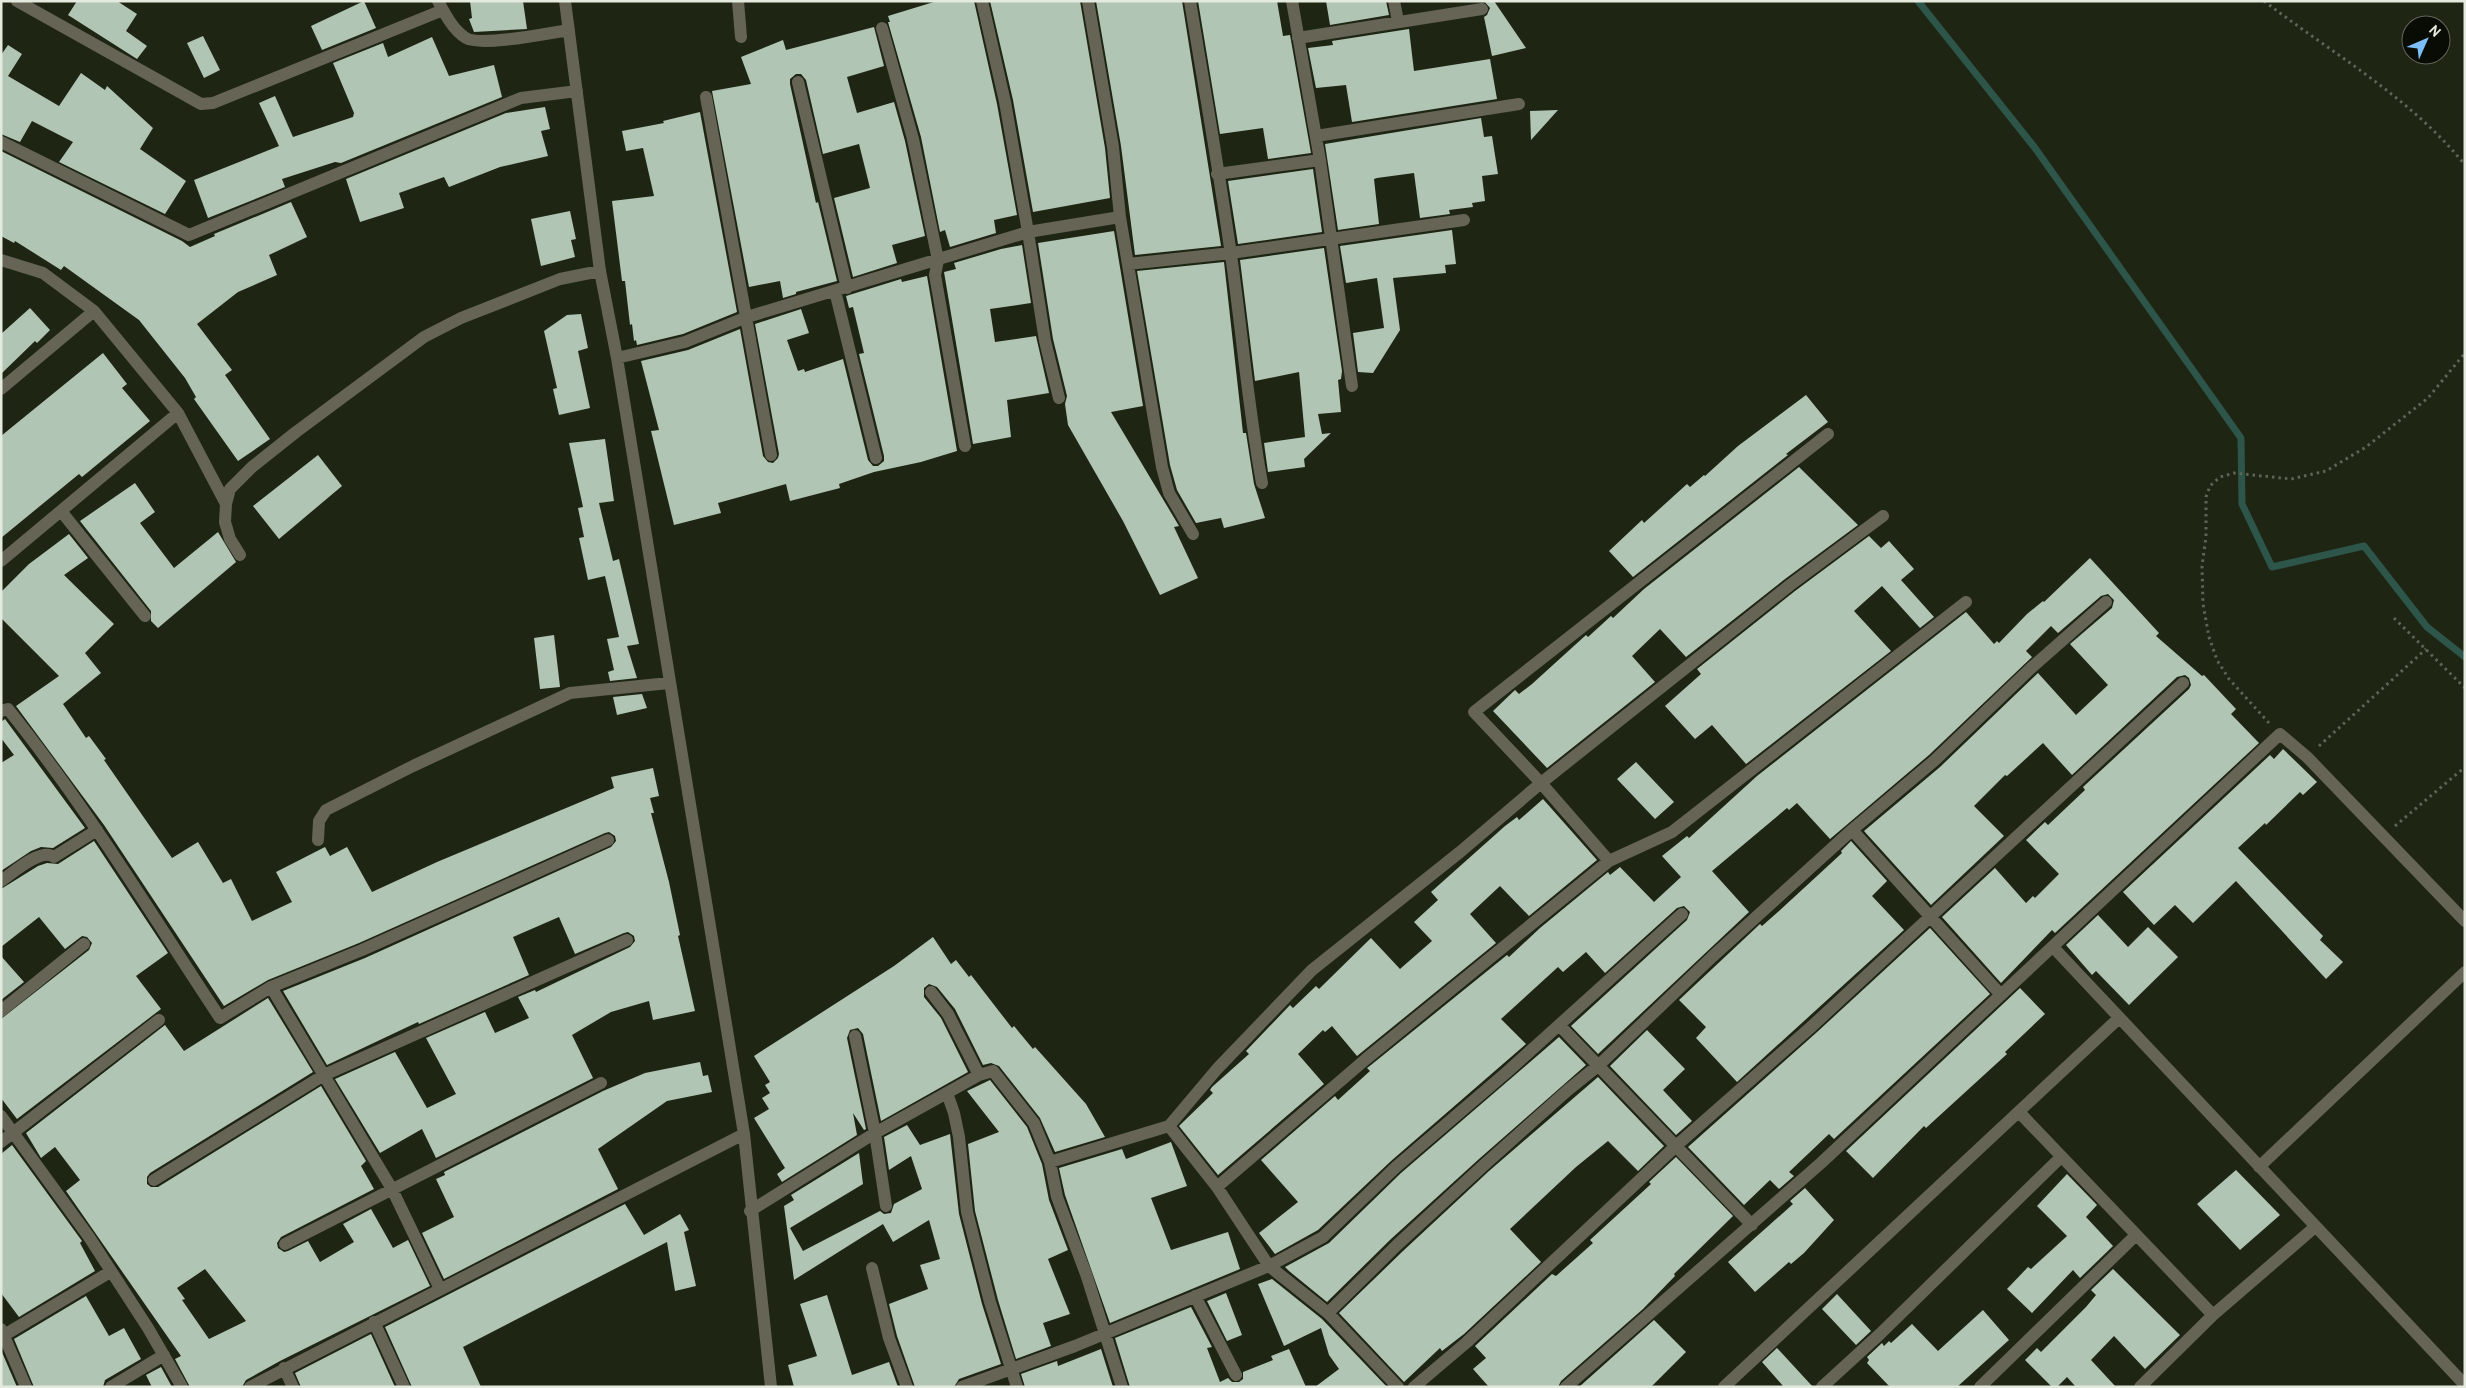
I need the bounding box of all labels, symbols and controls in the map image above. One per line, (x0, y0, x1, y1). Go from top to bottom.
north arrow (2401, 15, 2451, 65)
text: N (2425, 22, 2444, 41)

